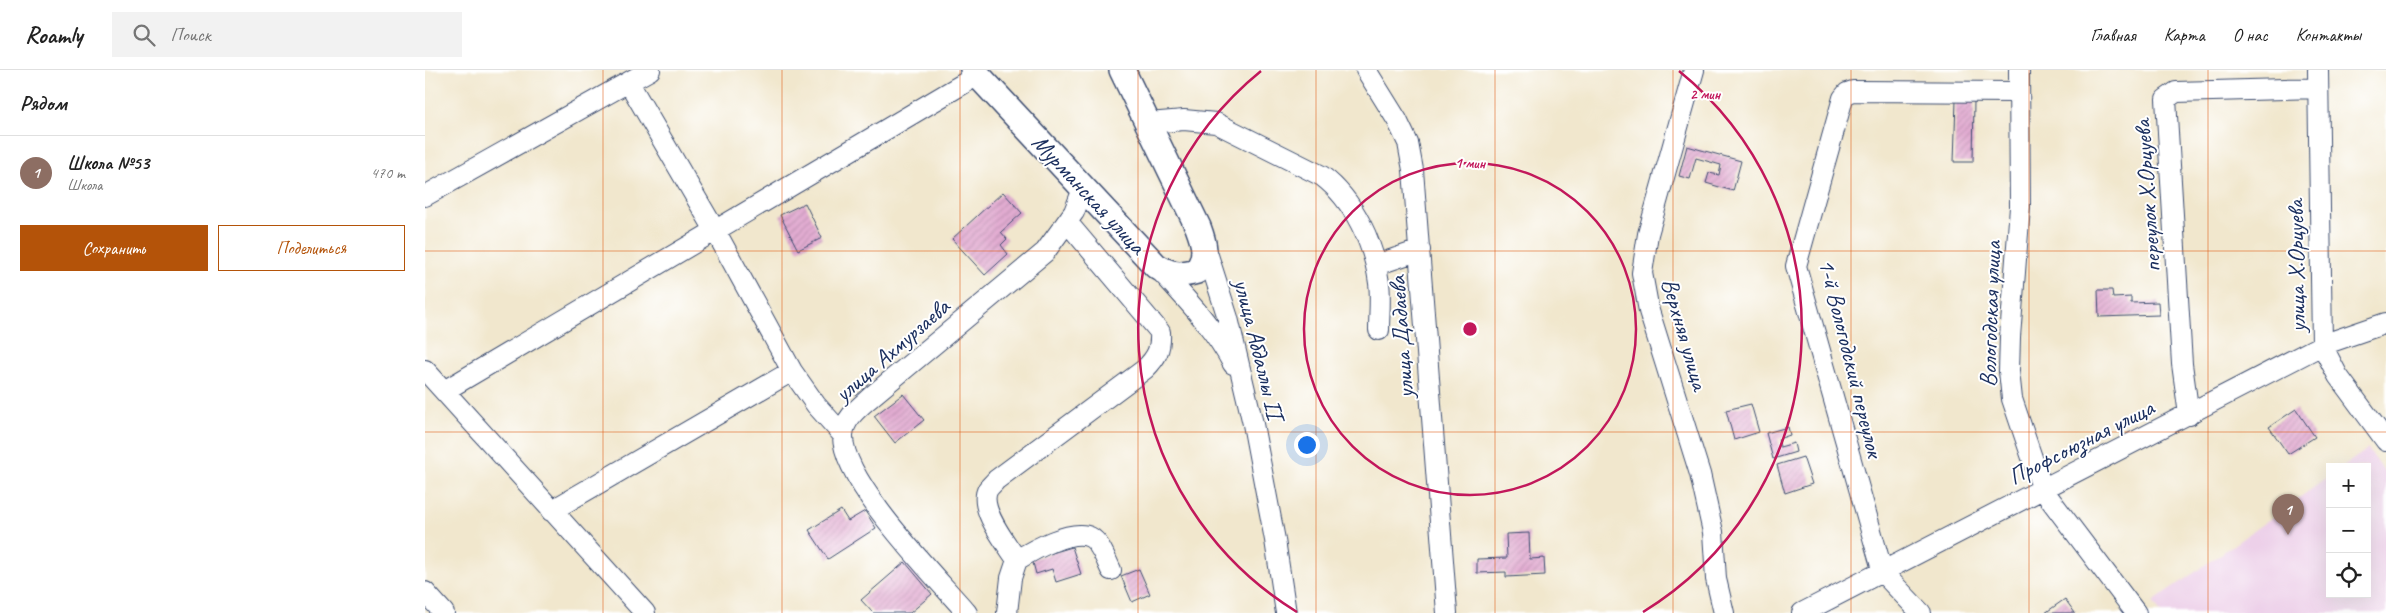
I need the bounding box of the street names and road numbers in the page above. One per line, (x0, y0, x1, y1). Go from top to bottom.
street label: переулок Х.Орцуева (2127, 116, 2167, 273)
street label: Мурманская улица (1026, 128, 1153, 262)
street label: улица Х.Орцуева (2280, 197, 2312, 335)
street label: Вологодская улица (1972, 239, 2008, 387)
street label: 1-й Вологодский переулок (1812, 256, 1891, 462)
street label: улица Дадаева (1382, 273, 1420, 401)
street label: улица Абдаллы II (1227, 274, 1292, 428)
street label: Верхняя улица (1655, 275, 1716, 395)
street label: улица Ахмурзаева (827, 291, 957, 410)
street label: Профсоюзная улица (2003, 392, 2161, 492)

